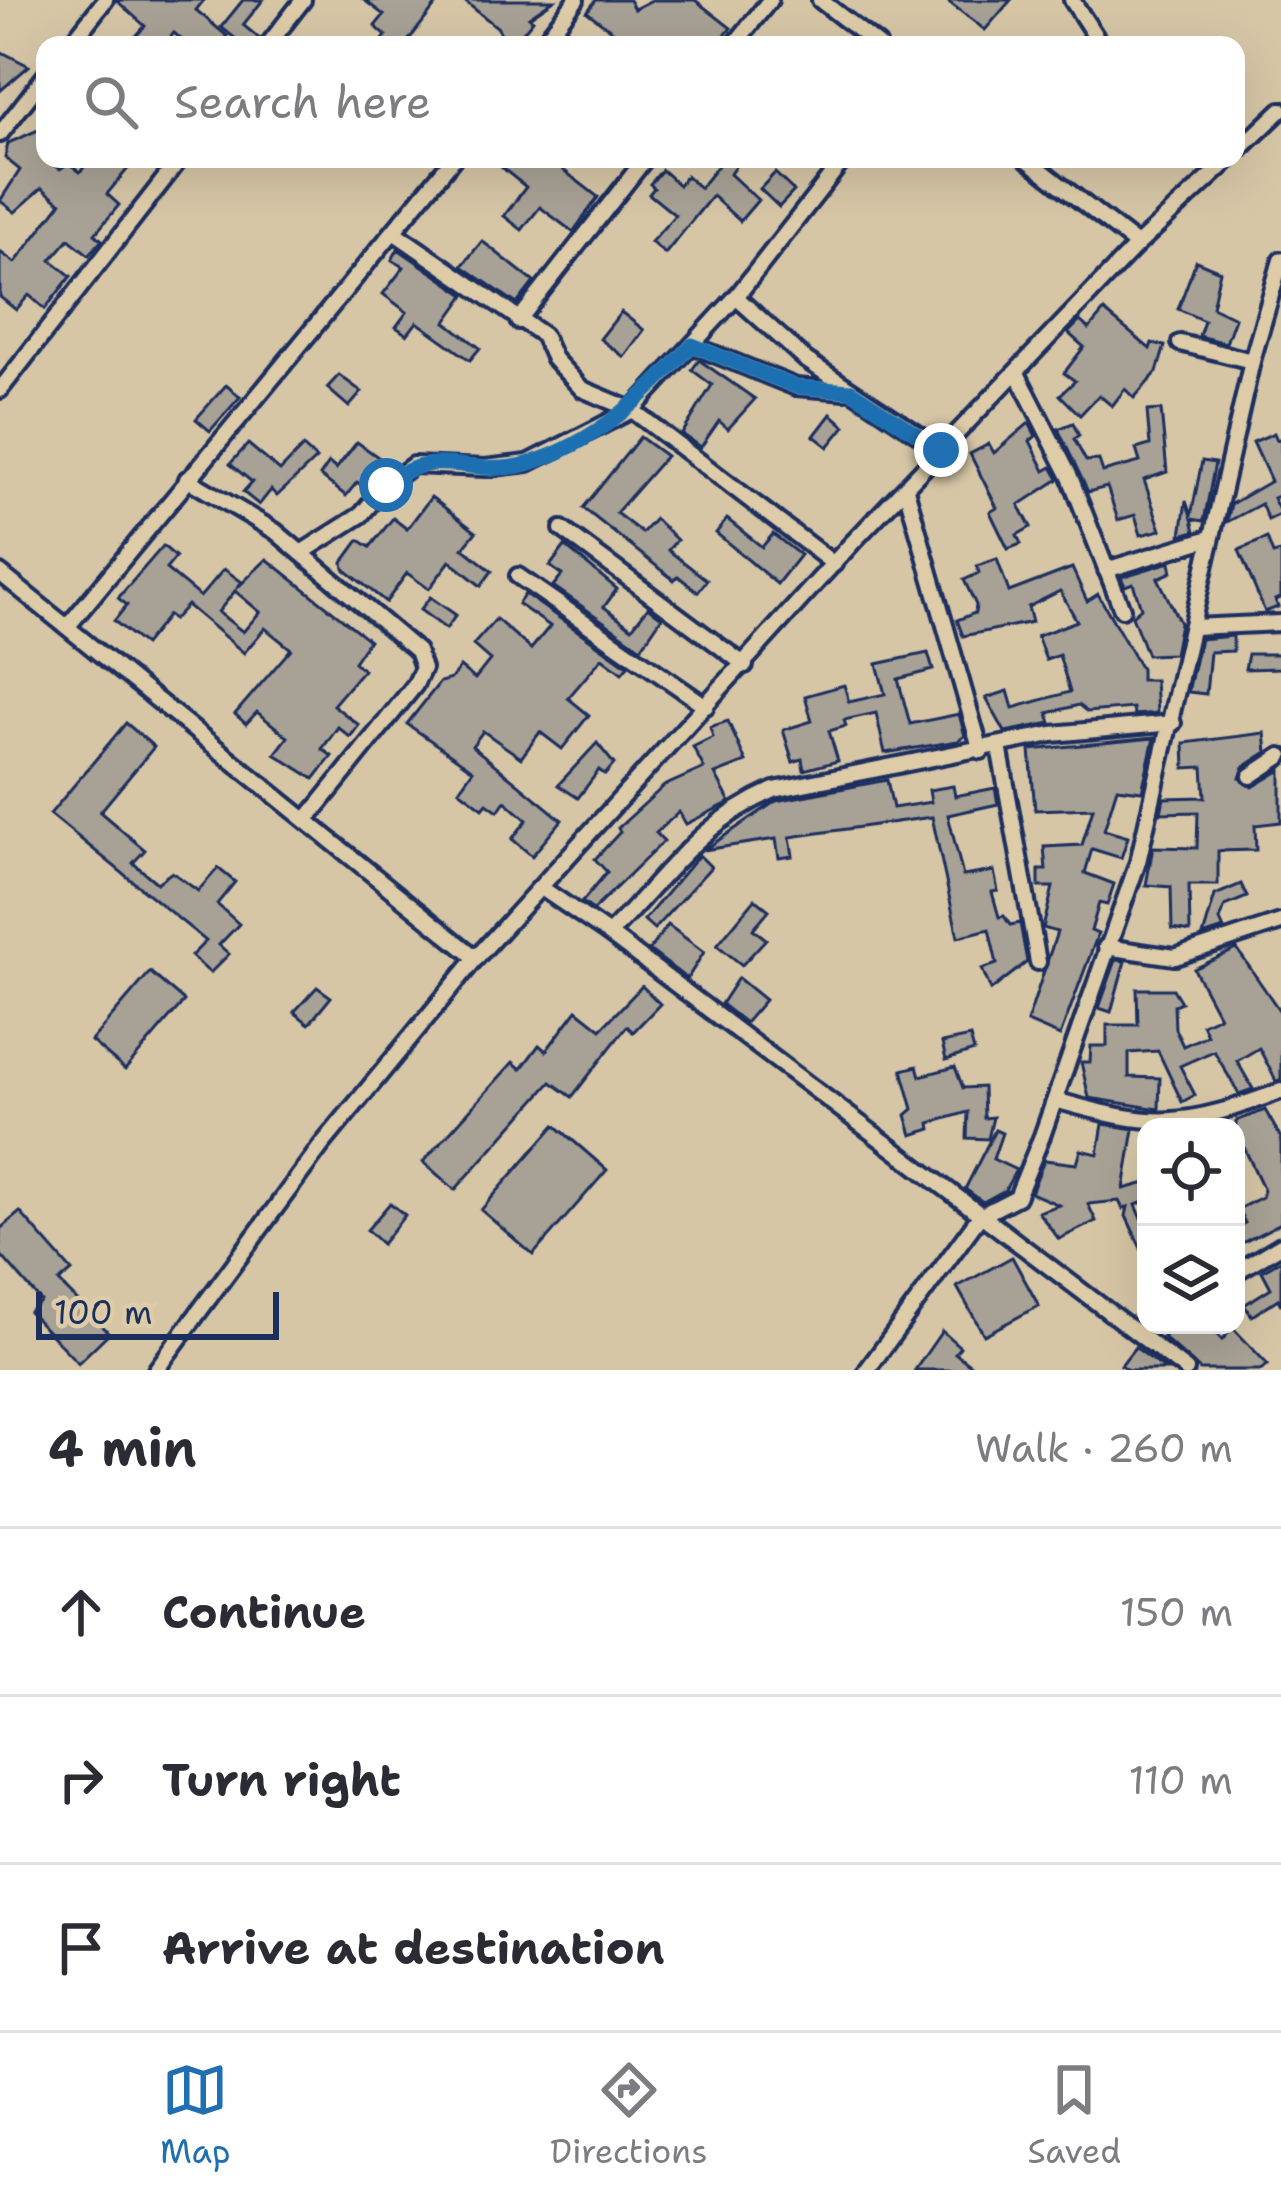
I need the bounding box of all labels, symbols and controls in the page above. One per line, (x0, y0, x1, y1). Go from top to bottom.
search box (36, 36, 1245, 168)
icon: search (78, 69, 144, 135)
text: Search here (174, 72, 431, 132)
route end (914, 423, 968, 477)
route start (359, 458, 413, 512)
map controls (1137, 1118, 1245, 1334)
button: locate (1137, 1118, 1245, 1226)
button: layers (1137, 1226, 1245, 1334)
scale bar (36, 1286, 279, 1339)
text: 100 m (54, 1290, 153, 1335)
text: 4 min (48, 1414, 197, 1482)
text: Walk · 260 m (975, 1422, 1233, 1474)
icon: ahead (48, 1579, 114, 1645)
text: Continue (162, 1582, 366, 1642)
text: 150 m (1120, 1586, 1233, 1638)
icon: right (48, 1747, 114, 1813)
text: Turn right (162, 1750, 401, 1810)
text: 110 m (1129, 1754, 1233, 1806)
icon: arrive (48, 1915, 114, 1981)
text: Arrive at destination (162, 1918, 665, 1978)
tab: Map (160, 2057, 231, 2174)
tab: Directions (550, 2057, 708, 2174)
tab: Saved (1027, 2057, 1121, 2174)

